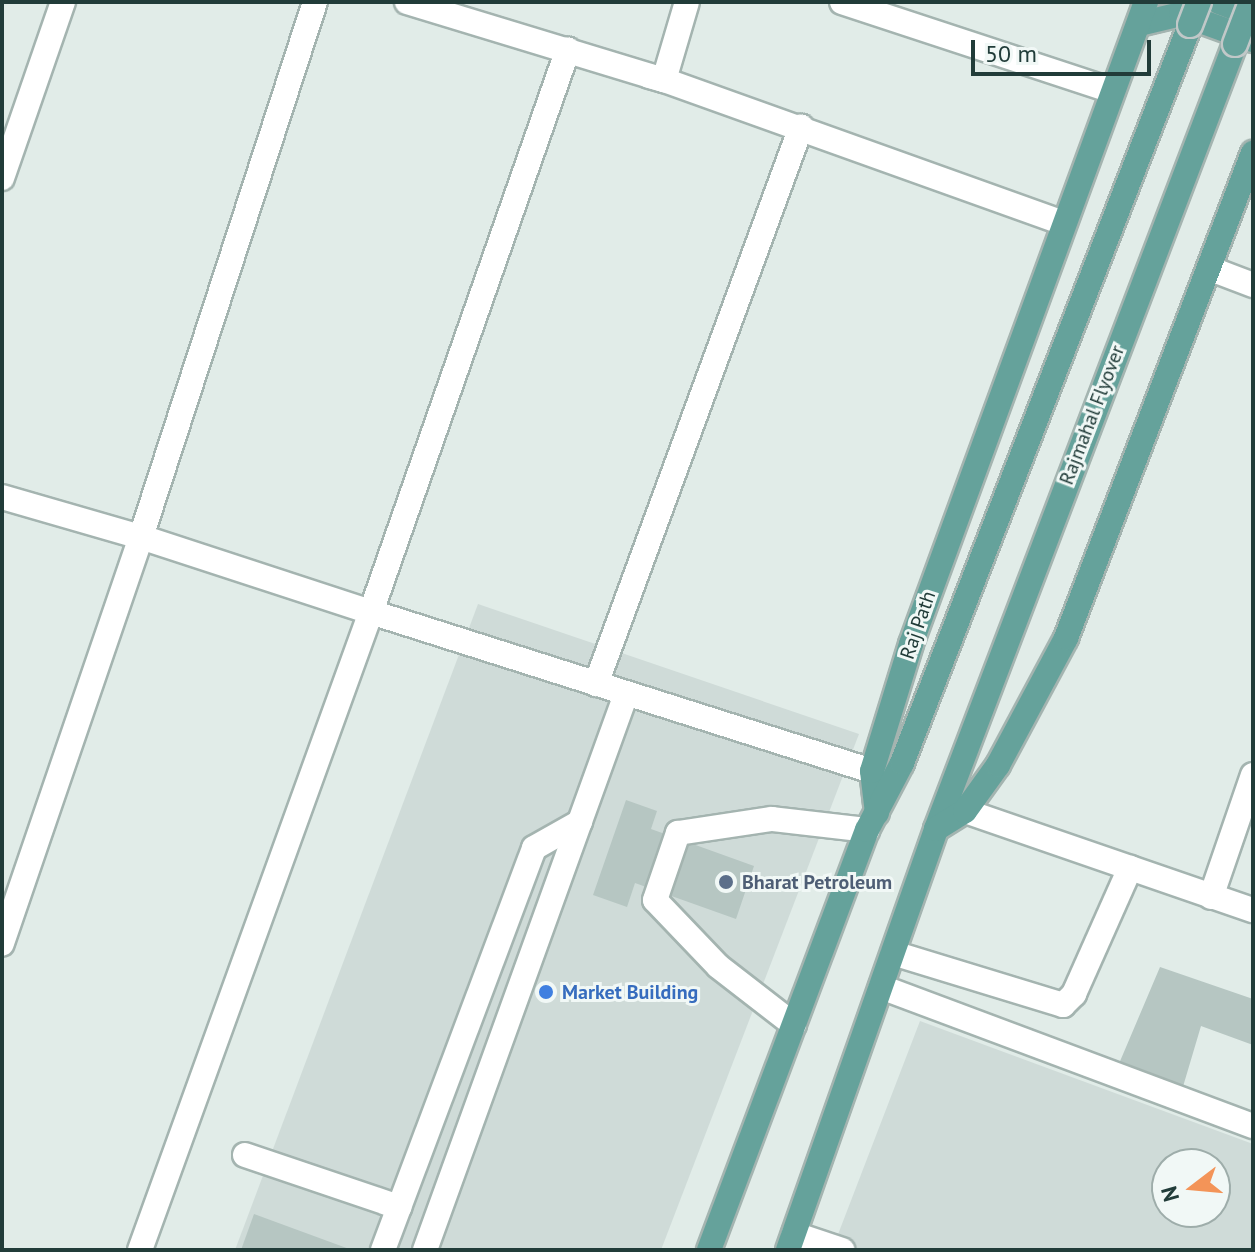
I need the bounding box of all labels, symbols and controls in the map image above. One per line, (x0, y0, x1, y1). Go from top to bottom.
scale bar (975, 24, 1155, 74)
text: 50 m (985, 38, 1037, 69)
street label: Rajmahal Flyover (1054, 342, 1130, 488)
street label: Raj Path (895, 588, 941, 662)
place label: Bharat Petroleum (742, 870, 892, 894)
marker: Bharat Petroleum (717, 873, 735, 891)
place label: Market Building (562, 980, 698, 1004)
marker: Market Building (537, 983, 555, 1001)
north arrow (1151, 1148, 1231, 1228)
text: N (1154, 1183, 1185, 1205)

